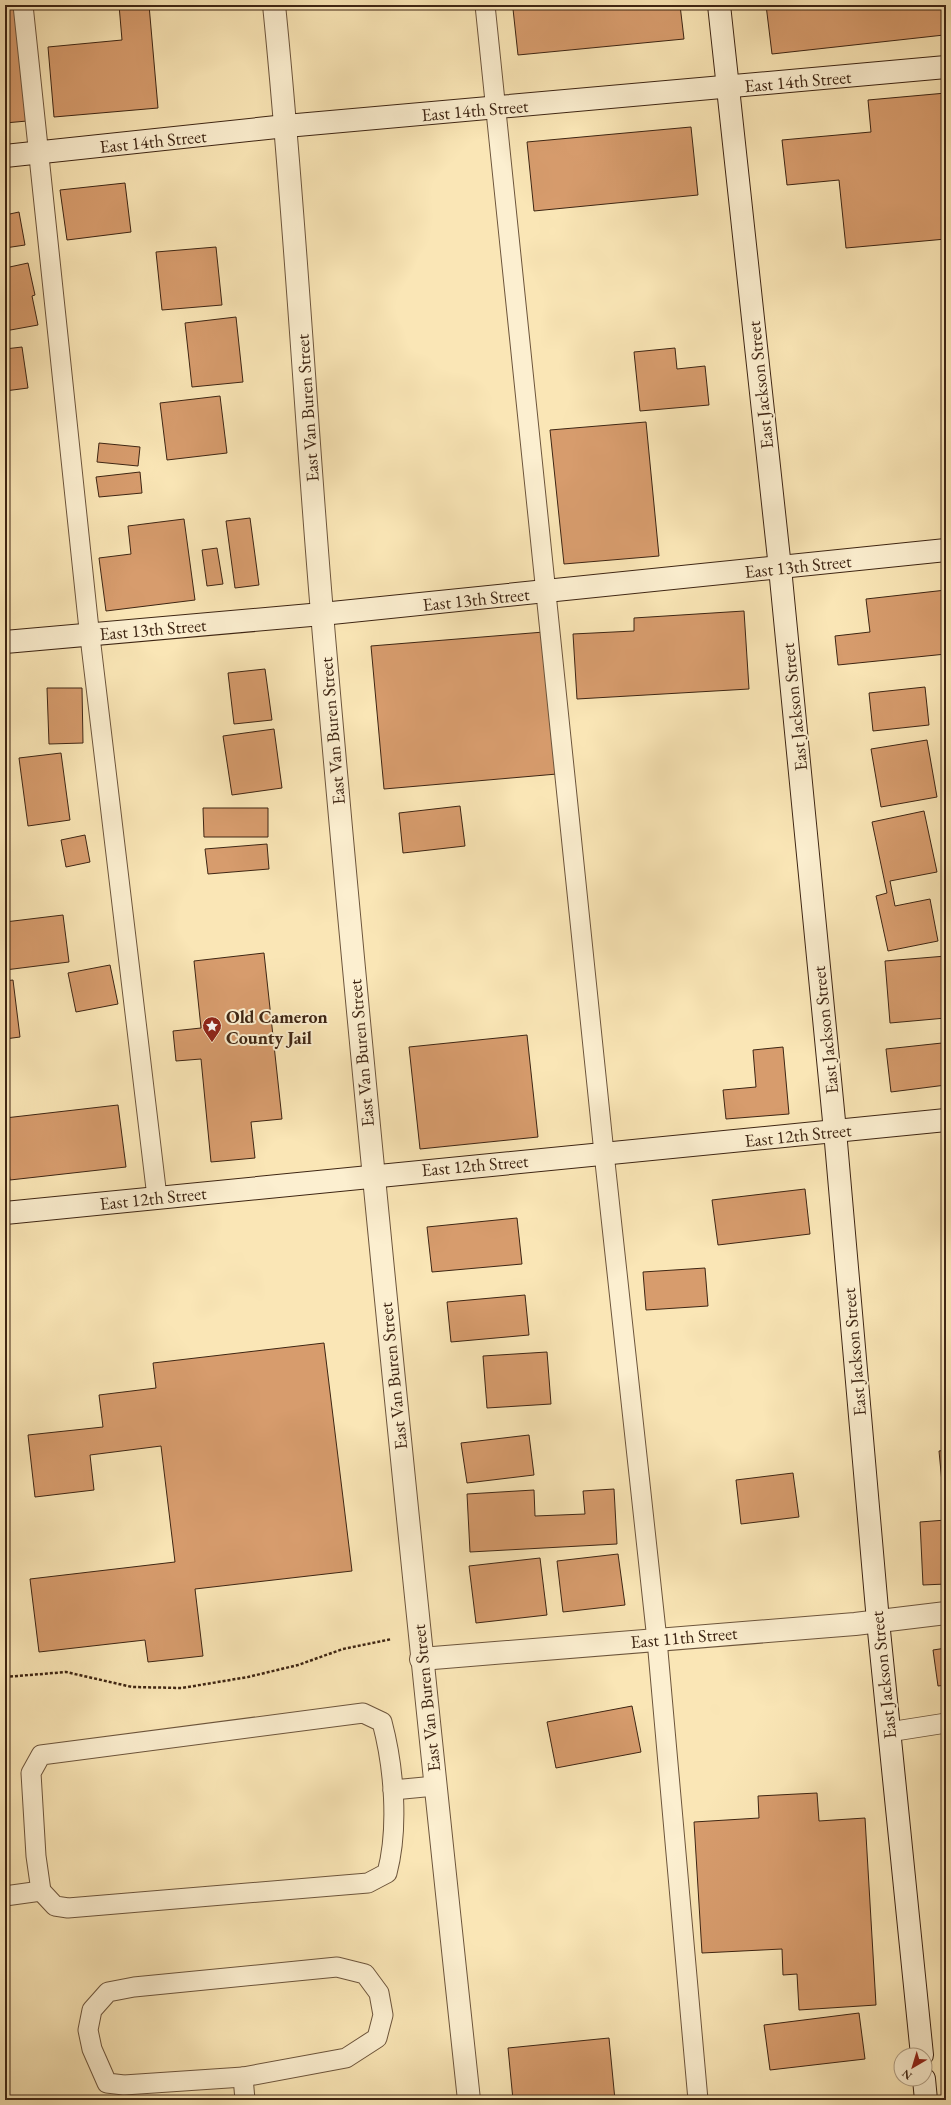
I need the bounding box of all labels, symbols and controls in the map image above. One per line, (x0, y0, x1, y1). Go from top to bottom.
street label: East 14th Street (744, 65, 853, 97)
street label: East 14th Street (421, 94, 530, 126)
street label: East 14th Street (98, 124, 208, 158)
street label: East Jackson Street (742, 320, 778, 450)
street label: East Van Buren Street (290, 333, 324, 483)
street label: East 13th Street (743, 549, 853, 583)
street label: East 13th Street (421, 582, 531, 616)
street label: East 13th Street (99, 613, 208, 645)
street label: East Jackson Street (776, 642, 812, 772)
street label: East Van Buren Street (314, 656, 350, 806)
street label: East Jackson Street (807, 965, 843, 1095)
street label: East Van Buren Street (343, 978, 379, 1128)
place label: Old Cameron County Jail (226, 1005, 328, 1049)
place icon: Old Cameron County Jail (201, 1015, 223, 1043)
street label: East 12th Street (743, 1118, 853, 1152)
street label: East 12th Street (421, 1149, 530, 1181)
street label: East 12th Street (98, 1181, 208, 1215)
street label: East Jackson Street (837, 1287, 871, 1417)
street label: East Van Buren Street (374, 1301, 412, 1451)
street label: East Jackson Street (865, 1610, 901, 1740)
street label: East 11th Street (630, 1621, 739, 1653)
street label: East Van Buren Street (407, 1623, 445, 1773)
north arrow (893, 2047, 933, 2087)
text: N (899, 2067, 915, 2083)

